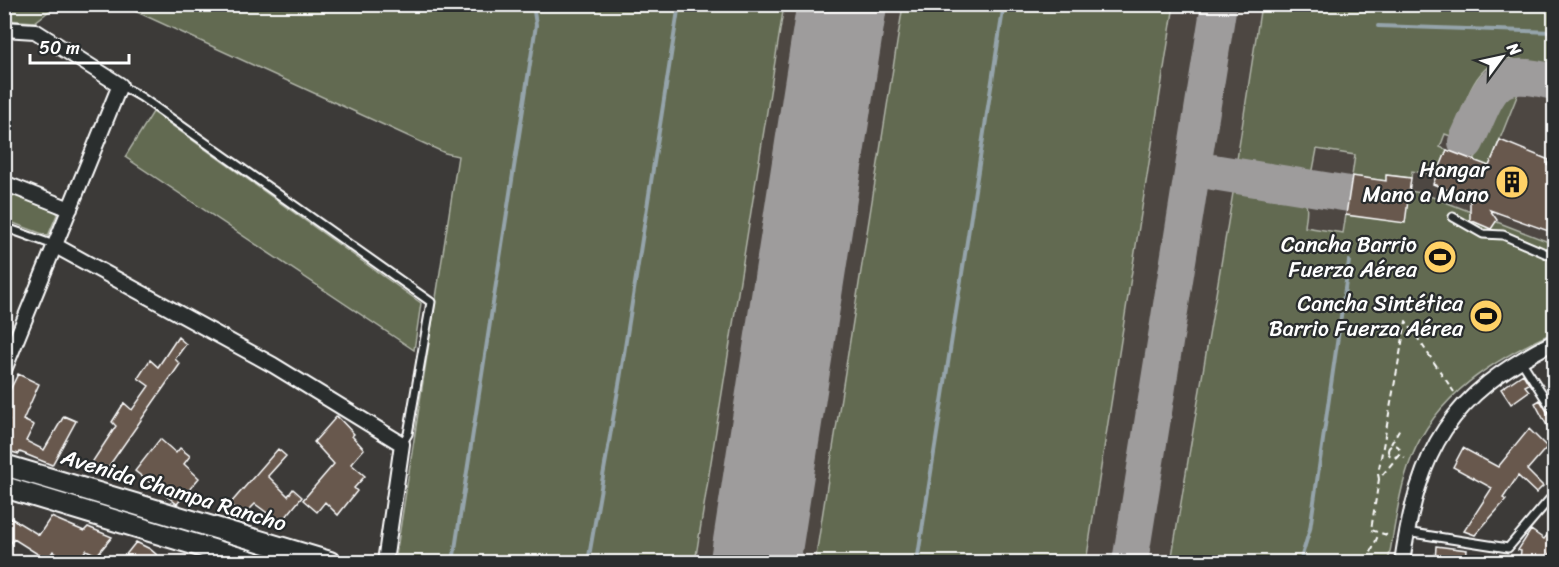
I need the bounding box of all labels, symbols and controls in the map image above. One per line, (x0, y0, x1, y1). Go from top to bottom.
scale bar (30, 27, 129, 65)
north arrow (1472, 27, 1532, 87)
text: 50 m (39, 32, 80, 64)
text: N (1498, 36, 1530, 62)
place label: Hangar Mano a Mano (1362, 150, 1490, 214)
building icon: Hangar Mano a Mano (1494, 164, 1530, 200)
place label: Cancha Barrio Fuerza Aérea (1281, 225, 1418, 289)
sports icon: Cancha Barrio Fuerza Aérea (1422, 239, 1458, 275)
place label: Cancha Sintética Barrio Fuerza Aérea (1269, 284, 1464, 348)
sports icon: Cancha Sintética Barrio Fuerza Aérea (1468, 298, 1504, 334)
street label: Avenida Champa Rancho (56, 437, 291, 543)

